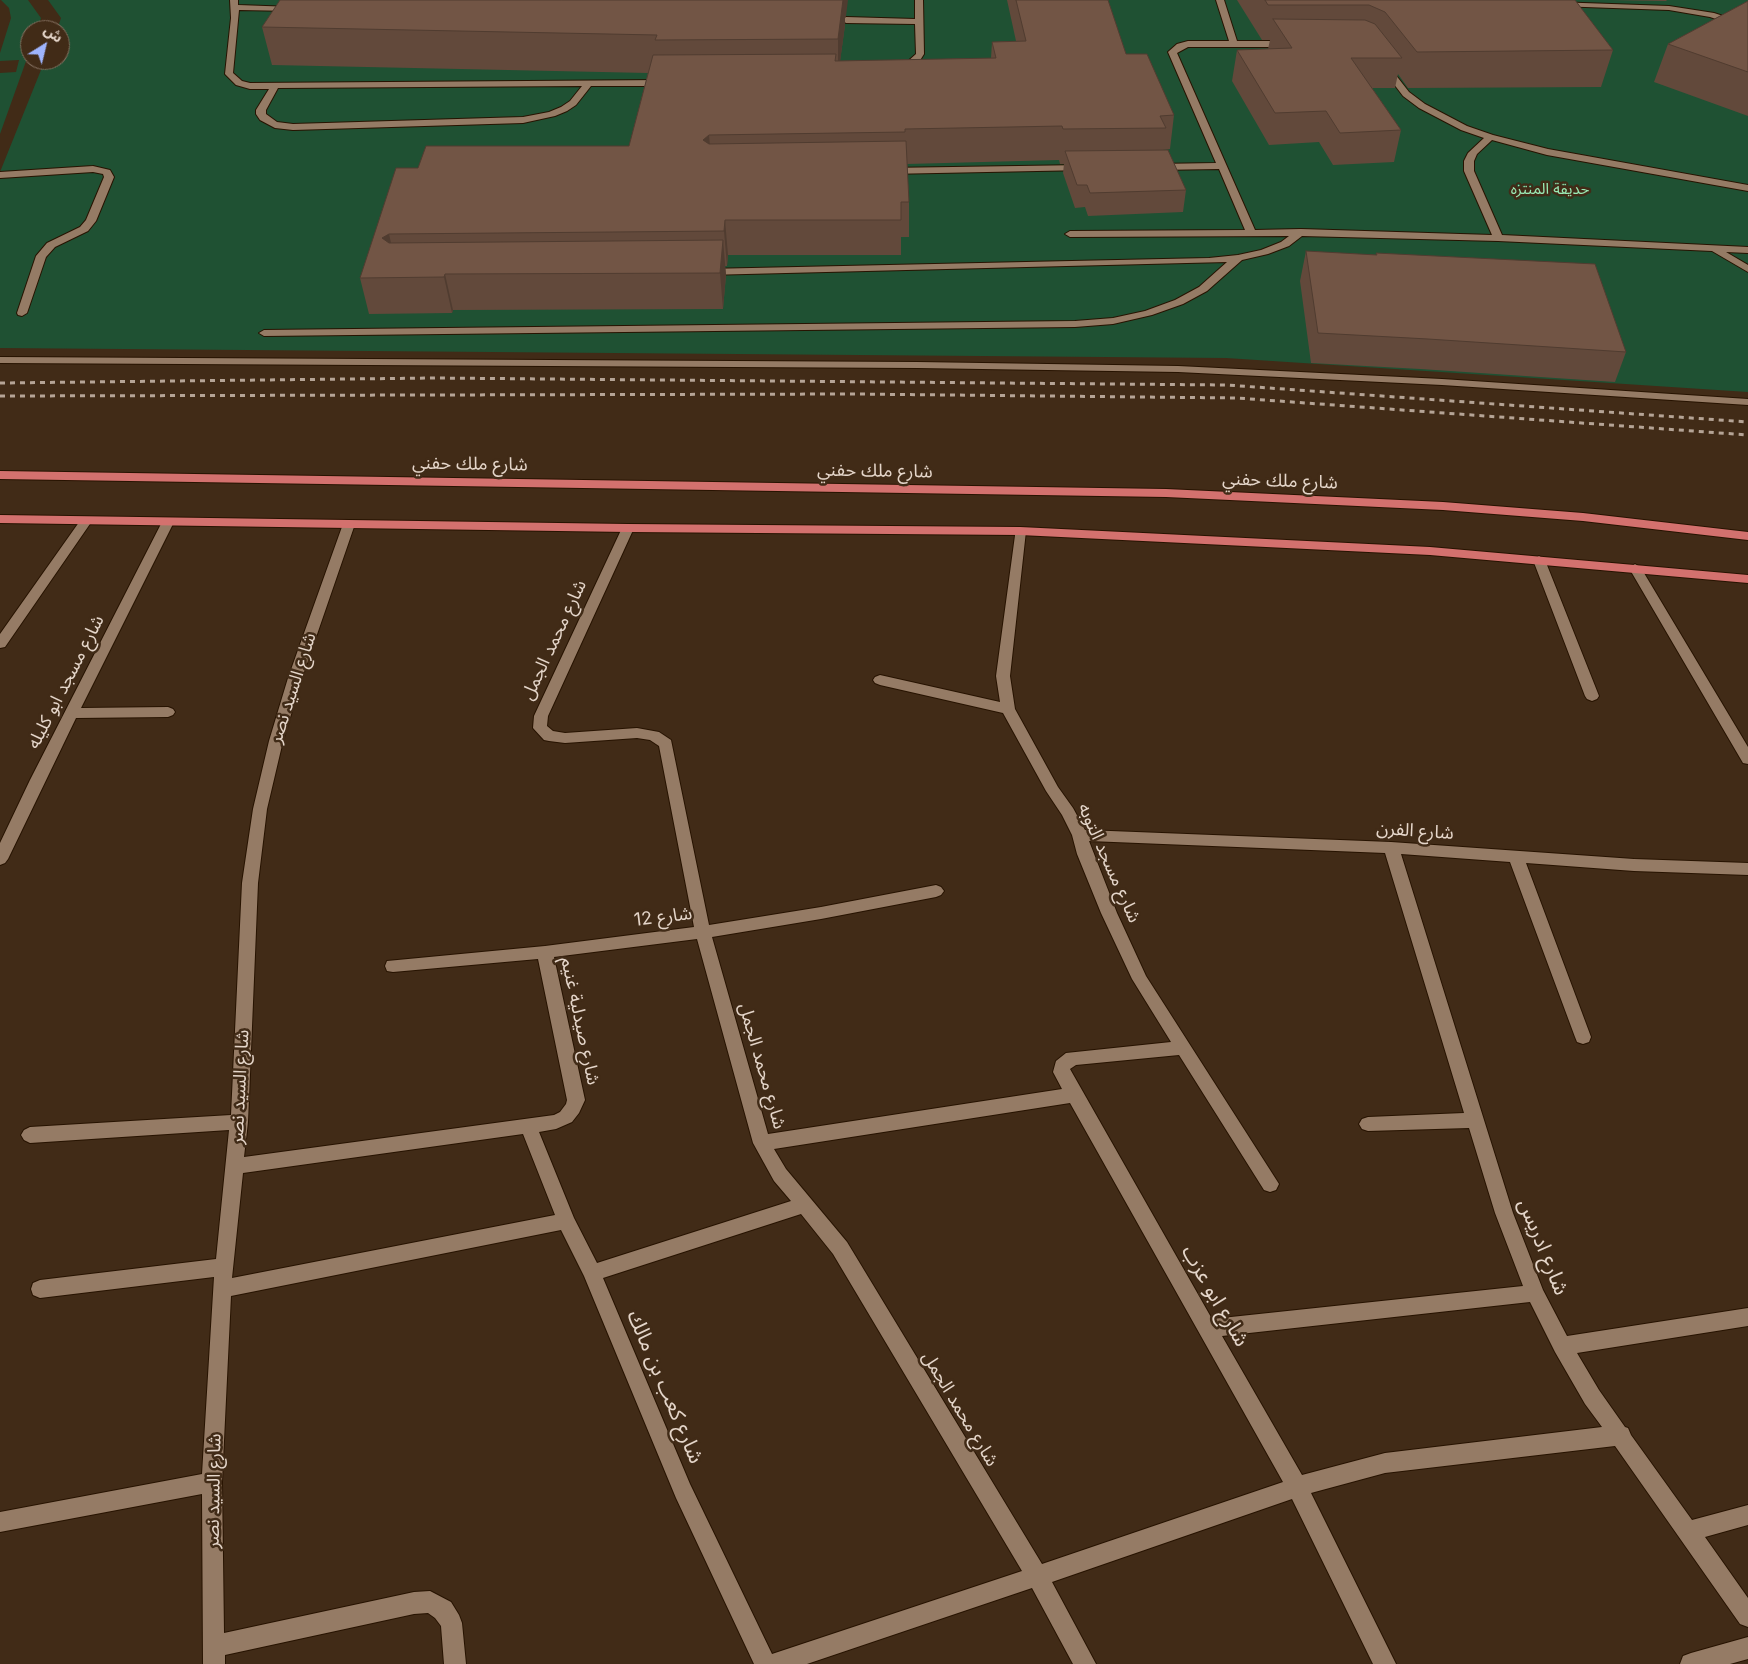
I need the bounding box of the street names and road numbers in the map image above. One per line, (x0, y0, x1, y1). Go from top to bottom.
street label: شارع ملك حفني (412, 452, 528, 476)
street label: شارع ملك حفني (817, 459, 933, 483)
street label: شارع ملك حفني (1222, 468, 1338, 494)
street label: شارع محمد الجمل (517, 576, 591, 704)
street label: شارع مسجد ابو كليله (23, 611, 109, 753)
street label: شارع السيد نصر (265, 630, 321, 746)
street label: شارع مسجد التوبه (1073, 800, 1145, 926)
street label: شارع الفرن (1376, 818, 1454, 844)
street label: شارع 12 (633, 903, 693, 931)
street label: شارع صيدلية غنيم (556, 955, 604, 1087)
street label: شارع محمد الجمل (734, 1001, 790, 1131)
street label: شارع السيد نصر (226, 1029, 254, 1145)
street label: شارع ادريس (1512, 1195, 1574, 1299)
street label: شارع ابو عزب (1176, 1241, 1254, 1351)
street label: شارع كعب بن مالك (621, 1307, 709, 1467)
street label: شارع محمد الجمل (917, 1348, 1003, 1470)
street label: شارع السيد نصر (202, 1433, 226, 1549)

